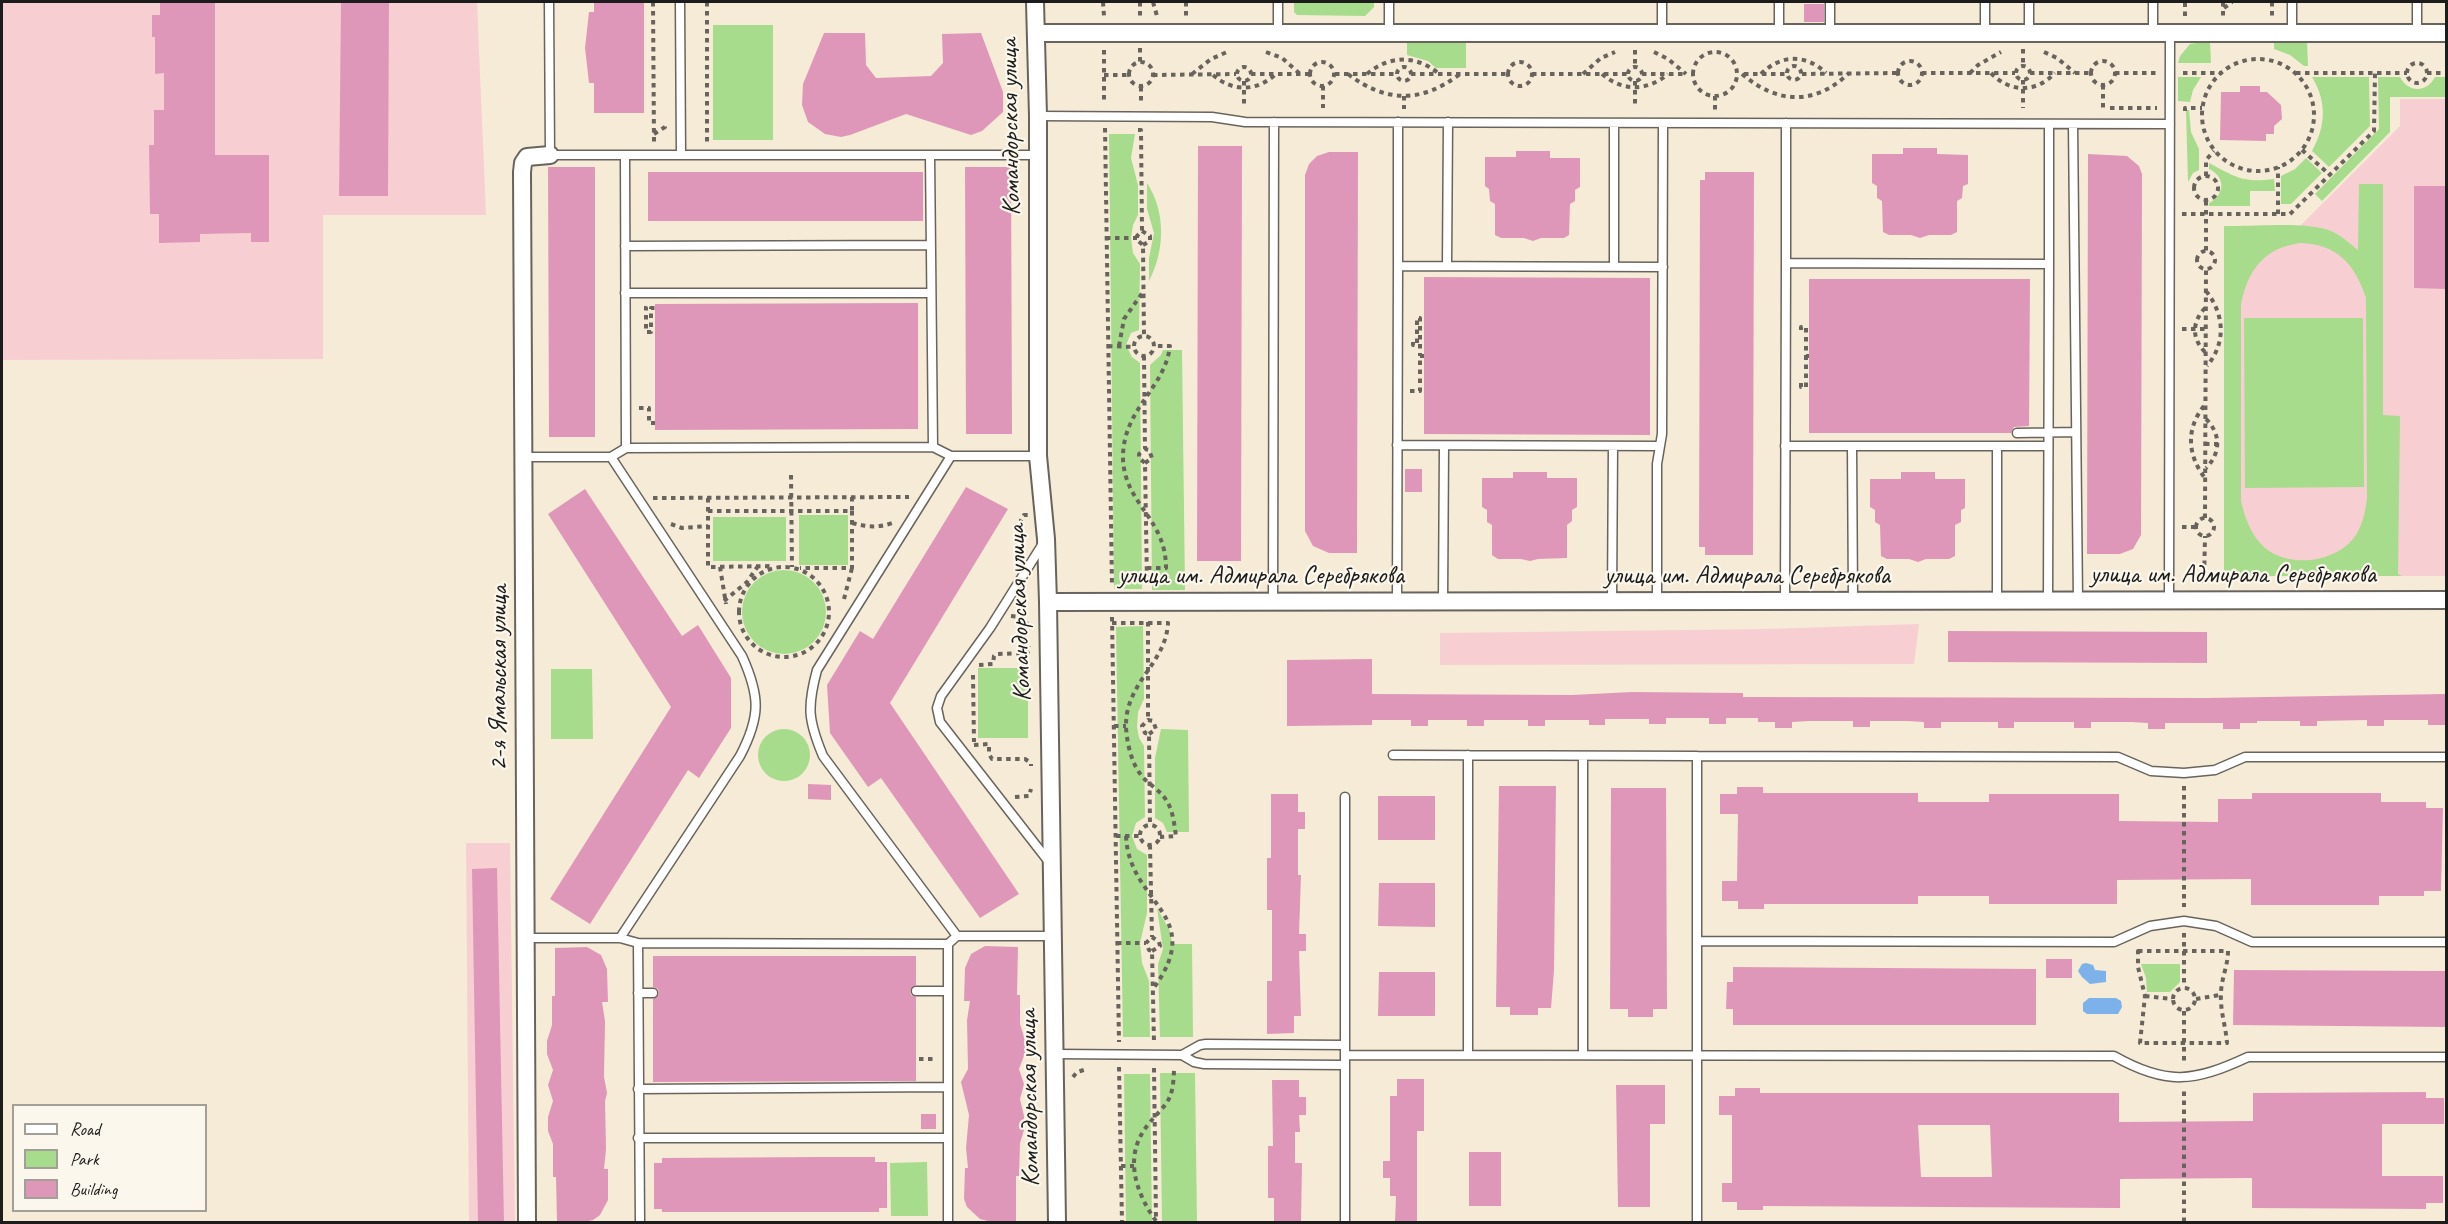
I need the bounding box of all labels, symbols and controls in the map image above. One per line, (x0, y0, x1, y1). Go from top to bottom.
street label: Командорская улица (994, 38, 1028, 216)
street label: Командорская улица (1001, 524, 1039, 702)
street label: улица им. Адмирала Серебрякова (2090, 559, 2376, 591)
street label: улица им. Адмирала Серебрякова (1118, 560, 1404, 592)
street label: улица им. Адмирала Серебрякова (1604, 560, 1890, 592)
street label: 2-я Ямальская улица (483, 585, 515, 771)
street label: Командорская улица (1013, 1009, 1047, 1187)
legend (12, 1104, 207, 1212)
text: Road (70, 1118, 100, 1140)
text: Park (70, 1148, 99, 1170)
text: Building (70, 1178, 117, 1200)

